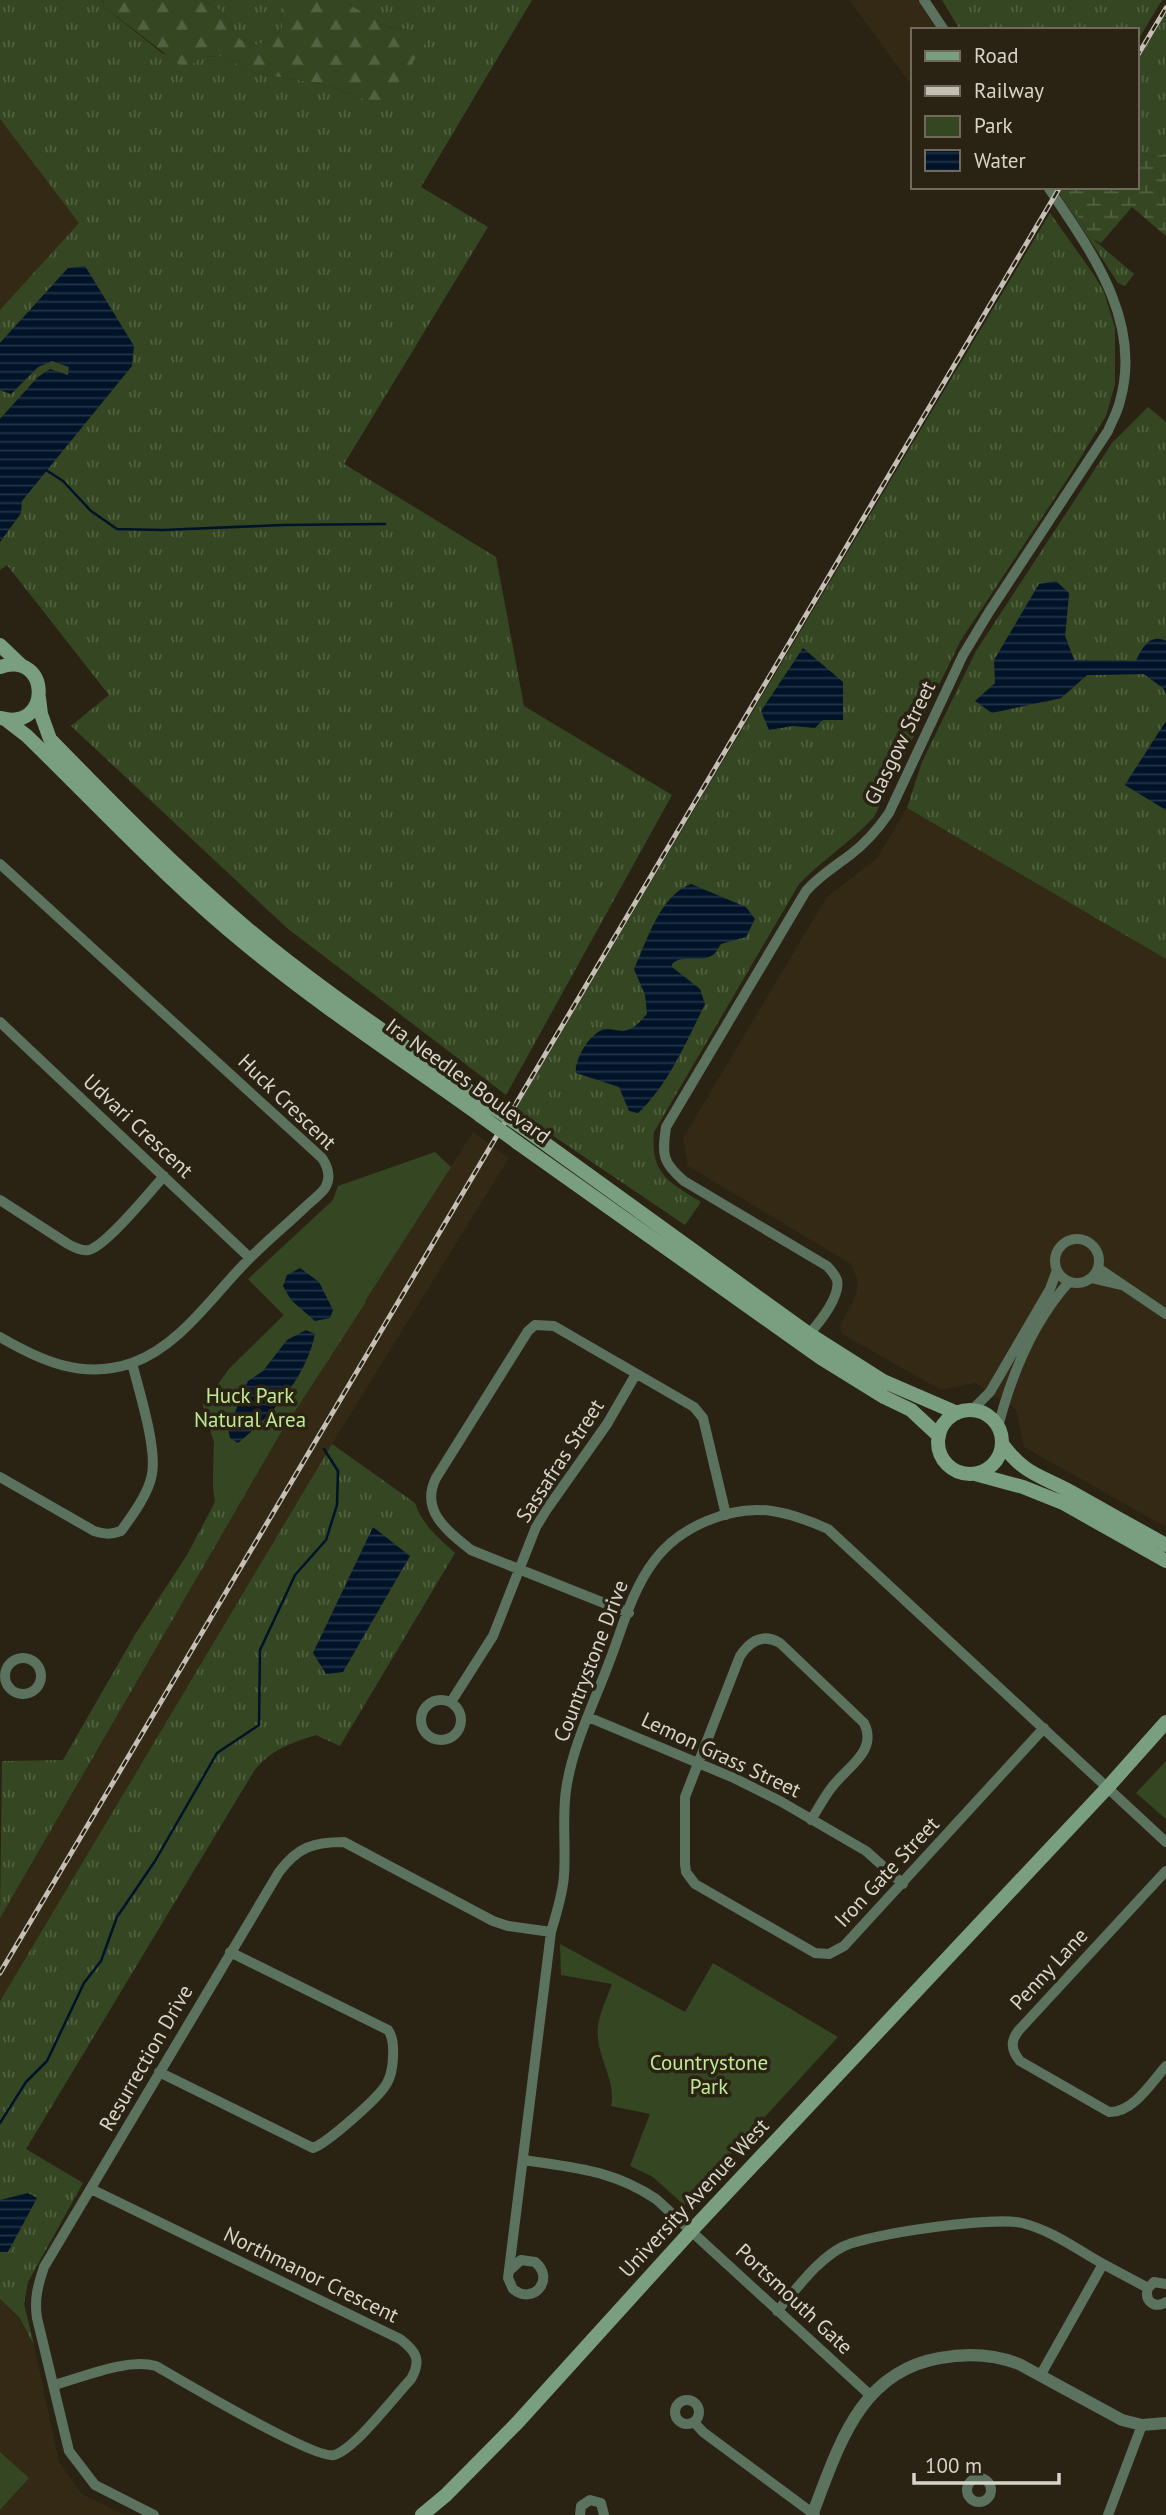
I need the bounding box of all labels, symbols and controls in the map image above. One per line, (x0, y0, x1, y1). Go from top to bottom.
legend (911, 28, 1138, 189)
text: Road (974, 42, 1018, 69)
text: Railway (974, 77, 1044, 104)
text: Park (974, 112, 1013, 139)
text: Water (974, 147, 1026, 174)
street label: Glasgow Street (858, 676, 941, 809)
street label: Ira Needles Boulevard (381, 1012, 556, 1149)
street label: Huck Crescent (232, 1048, 342, 1155)
street label: Udvari Crescent (78, 1068, 199, 1183)
park label: Huck Park Natural Area (194, 1382, 306, 1433)
street label: Sassafras Street (510, 1394, 610, 1528)
street label: Countrystone Drive (547, 1576, 634, 1746)
street label: Lemon Grass Street (637, 1706, 805, 1803)
street label: Iron Gate Street (828, 1811, 945, 1933)
street label: Penny Lane (1004, 1922, 1093, 2015)
street label: Resurrection Drive (93, 1980, 198, 2136)
park label: Countrystone Park (650, 2049, 768, 2100)
street label: University Avenue West (613, 2112, 774, 2283)
street label: Northmanor Crescent (219, 2220, 403, 2329)
street label: Portsmouth Gate (730, 2237, 859, 2360)
scale bar (914, 2442, 1059, 2486)
text: 100 m (925, 2452, 982, 2479)

